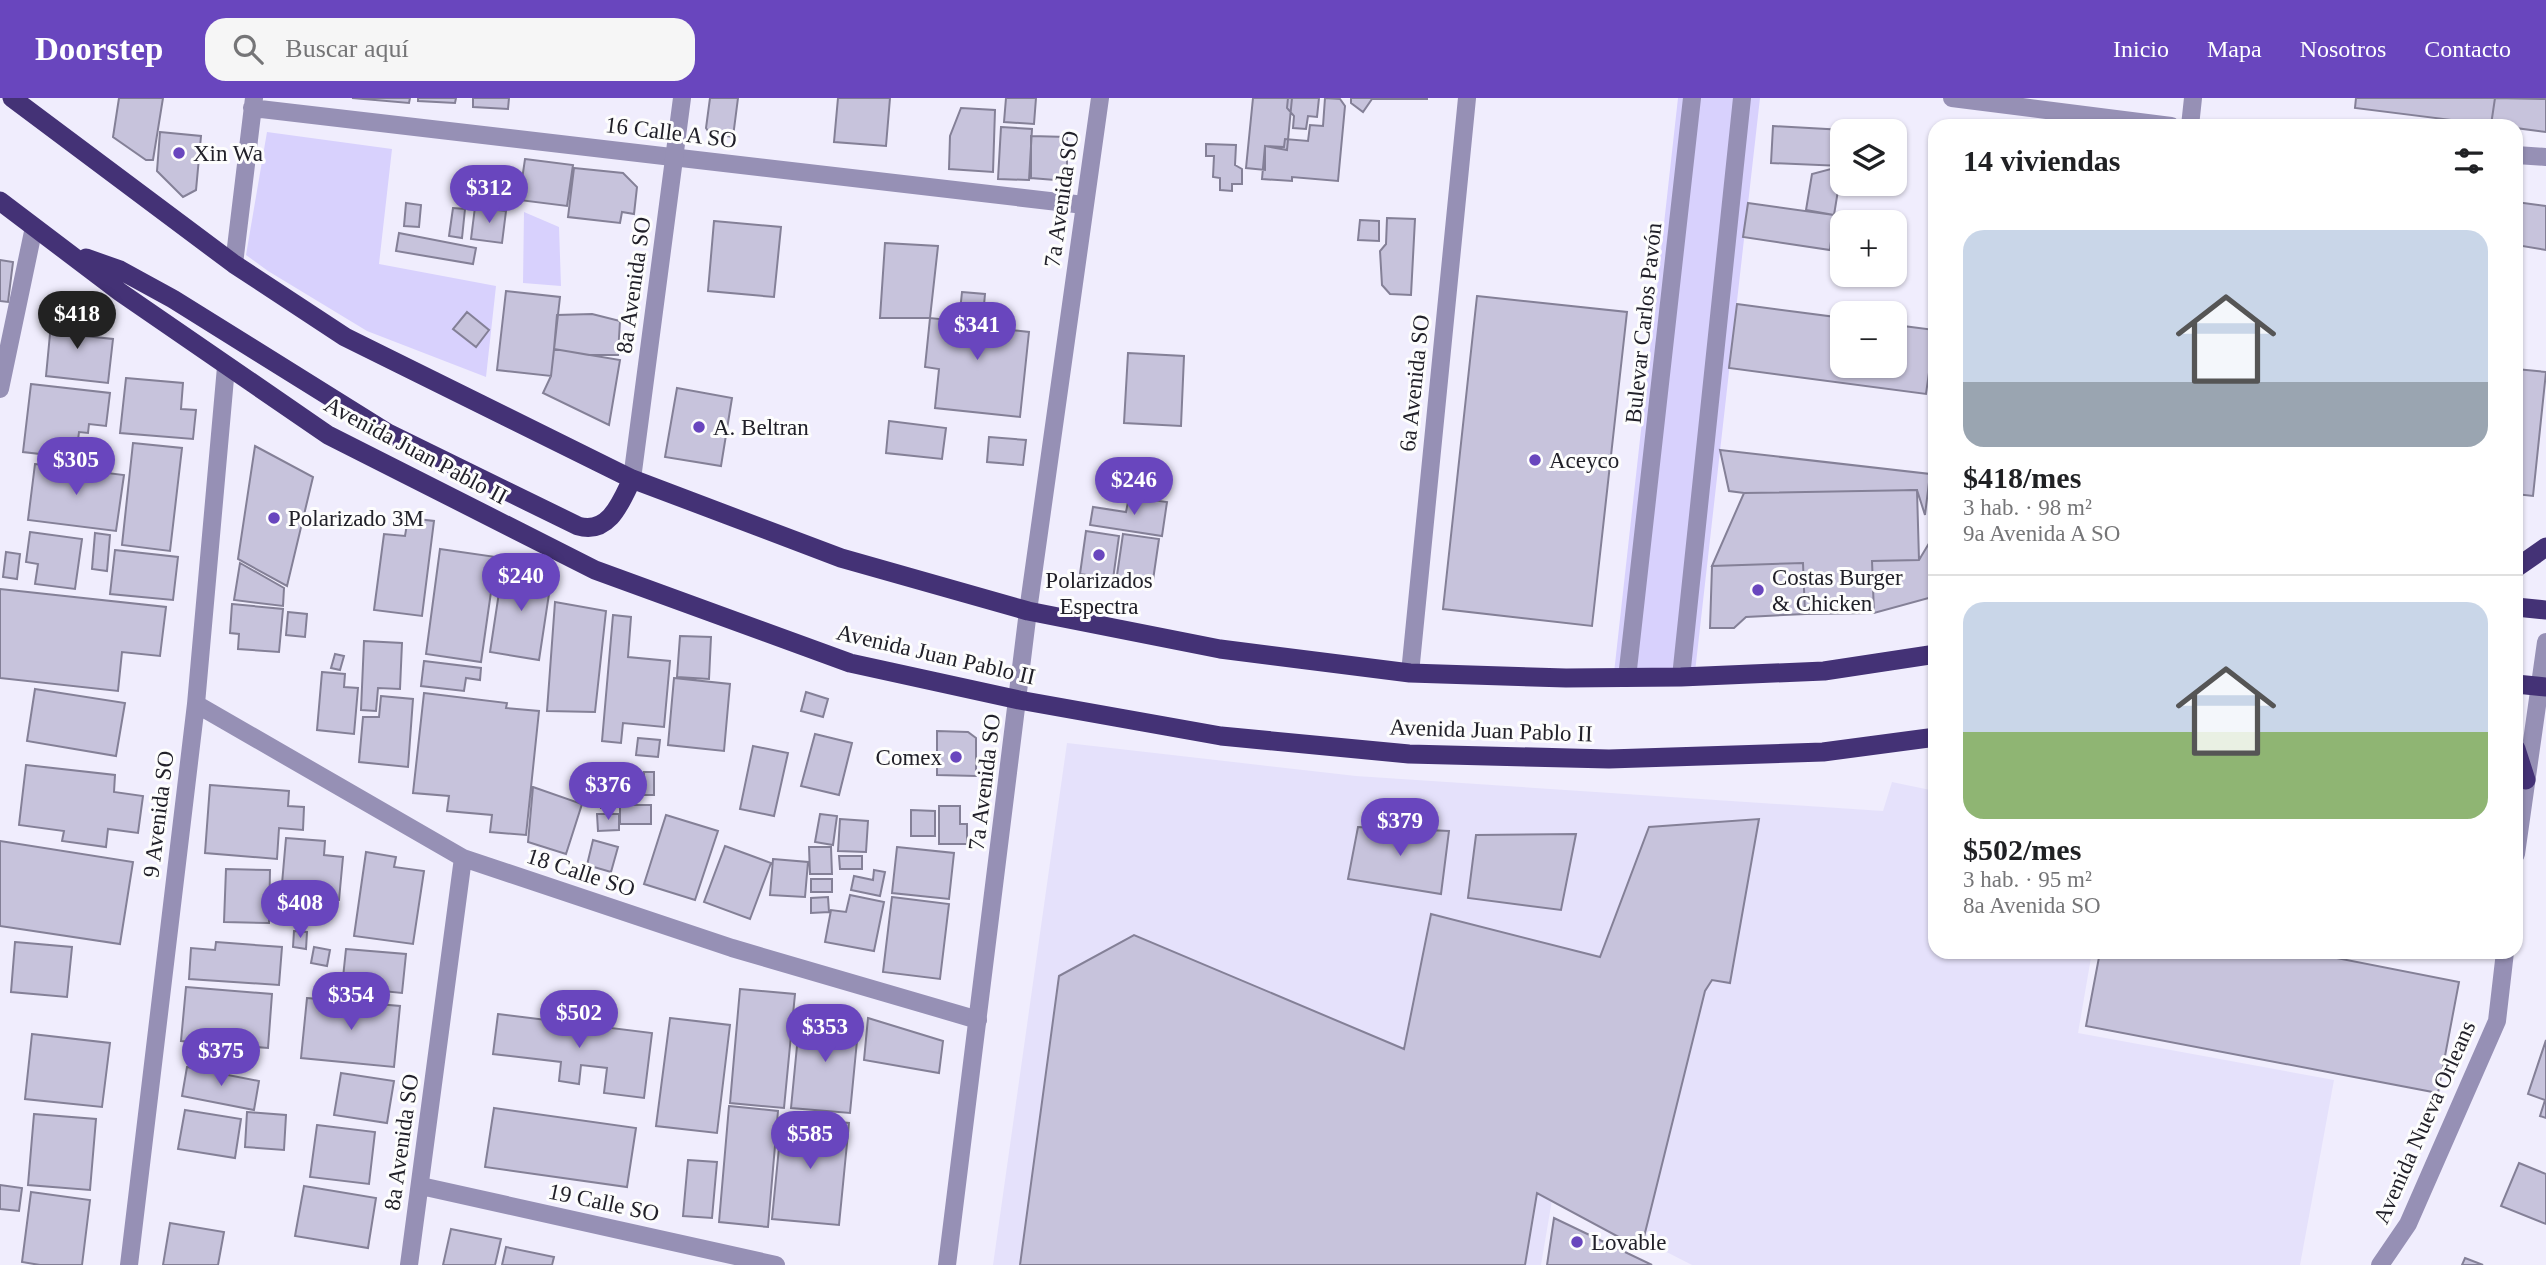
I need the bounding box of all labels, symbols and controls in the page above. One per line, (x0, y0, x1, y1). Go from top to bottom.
search box (205, 18, 695, 81)
icon: search (229, 30, 267, 68)
text: Doorstep (35, 31, 163, 67)
text: Buscar aquí (285, 34, 409, 63)
text: Inicio (2113, 36, 2169, 62)
text: Mapa (2207, 36, 2262, 62)
text: Nosotros (2300, 36, 2386, 62)
text: Contacto (2424, 36, 2511, 62)
street label: 16 Calle A SO (604, 112, 738, 153)
map controls (1830, 119, 1907, 378)
button: layers (1830, 119, 1907, 196)
street label: 7a Avenida SO (1040, 129, 1083, 269)
place label: Xin Wa (193, 141, 263, 166)
icon: filters (2450, 142, 2488, 180)
text: 14 viviendas (1963, 144, 2121, 177)
marker: Xin Wa (171, 145, 187, 161)
pin: $312 (448, 166, 530, 225)
text: $312 (466, 175, 512, 200)
button: + (1830, 210, 1907, 287)
street label: 8a Avenida SO (612, 215, 655, 355)
street label: Bulevar Carlos Pavón (1621, 221, 1667, 425)
icon: home (2163, 276, 2289, 402)
pin: $418 (36, 292, 118, 351)
text: $418 (54, 301, 100, 326)
button: − (1830, 301, 1907, 378)
pin: $341 (936, 302, 1018, 362)
text: $341 (954, 312, 1000, 337)
street label: 6a Avenida SO (1395, 313, 1434, 453)
street label: Avenida Juan Pablo II (320, 392, 511, 509)
place label: A. Beltran (713, 415, 809, 440)
marker: A. Beltran (691, 419, 707, 435)
pin: $305 (35, 438, 117, 497)
text: $305 (53, 447, 99, 472)
place label: Aceyco (1549, 448, 1619, 473)
marker: Aceyco (1527, 452, 1543, 468)
pin: $246 (1093, 458, 1175, 517)
text: $418/mes (1963, 461, 2081, 494)
text: $246 (1111, 467, 1157, 492)
text: 3 hab. · 98 m² (1963, 495, 2092, 520)
place label: Polarizado 3M (288, 506, 424, 531)
marker: Polarizado 3M (266, 510, 282, 526)
text: 9a Avenida A SO (1963, 521, 2120, 546)
marker: Polarizados Espectra (1091, 547, 1107, 563)
pin: $240 (480, 554, 562, 613)
text: $240 (498, 563, 544, 588)
place label: Costas Burger & Chicken (1772, 565, 1903, 616)
place label: Polarizados Espectra (1045, 568, 1153, 619)
marker: Costas Burger & Chicken (1750, 582, 1766, 598)
street label: Avenida Juan Pablo II (834, 619, 1038, 690)
icon: home (2163, 648, 2289, 774)
street label: 7a Avenida SO (964, 712, 1005, 852)
street label: Avenida Juan Pablo II (1389, 714, 1593, 747)
place label: Comex (876, 745, 942, 770)
street label: 9 Avenida SO (138, 749, 179, 879)
marker: Comex (948, 749, 964, 765)
pin: $376 (567, 762, 649, 822)
text: $376 (585, 772, 631, 797)
pin: $379 (1359, 798, 1441, 858)
text: $379 (1377, 808, 1423, 833)
text: $502/mes (1963, 833, 2081, 866)
street label: 18 Calle SO (524, 843, 638, 902)
text: 3 hab. · 95 m² (1963, 867, 2092, 892)
pin: $408 (259, 880, 341, 940)
text: $408 (277, 890, 323, 915)
text: 8a Avenida SO (1963, 893, 2101, 918)
pin: $354 (310, 972, 392, 1032)
text: $354 (328, 982, 374, 1007)
pin: $502 (538, 990, 620, 1050)
text: $502 (556, 1000, 602, 1025)
pin: $353 (784, 1004, 866, 1064)
text: $353 (802, 1014, 848, 1039)
street label: Avenida Nueva Orleans (2368, 1017, 2480, 1227)
pin: $375 (180, 1028, 262, 1088)
text: $375 (198, 1038, 244, 1063)
street label: 8a Avenida SO (380, 1072, 423, 1212)
pin: $585 (769, 1112, 851, 1171)
text: $585 (787, 1121, 833, 1146)
street label: 19 Calle SO (546, 1179, 661, 1226)
place label: Lovable (1591, 1230, 1666, 1255)
marker: Lovable (1569, 1234, 1585, 1250)

